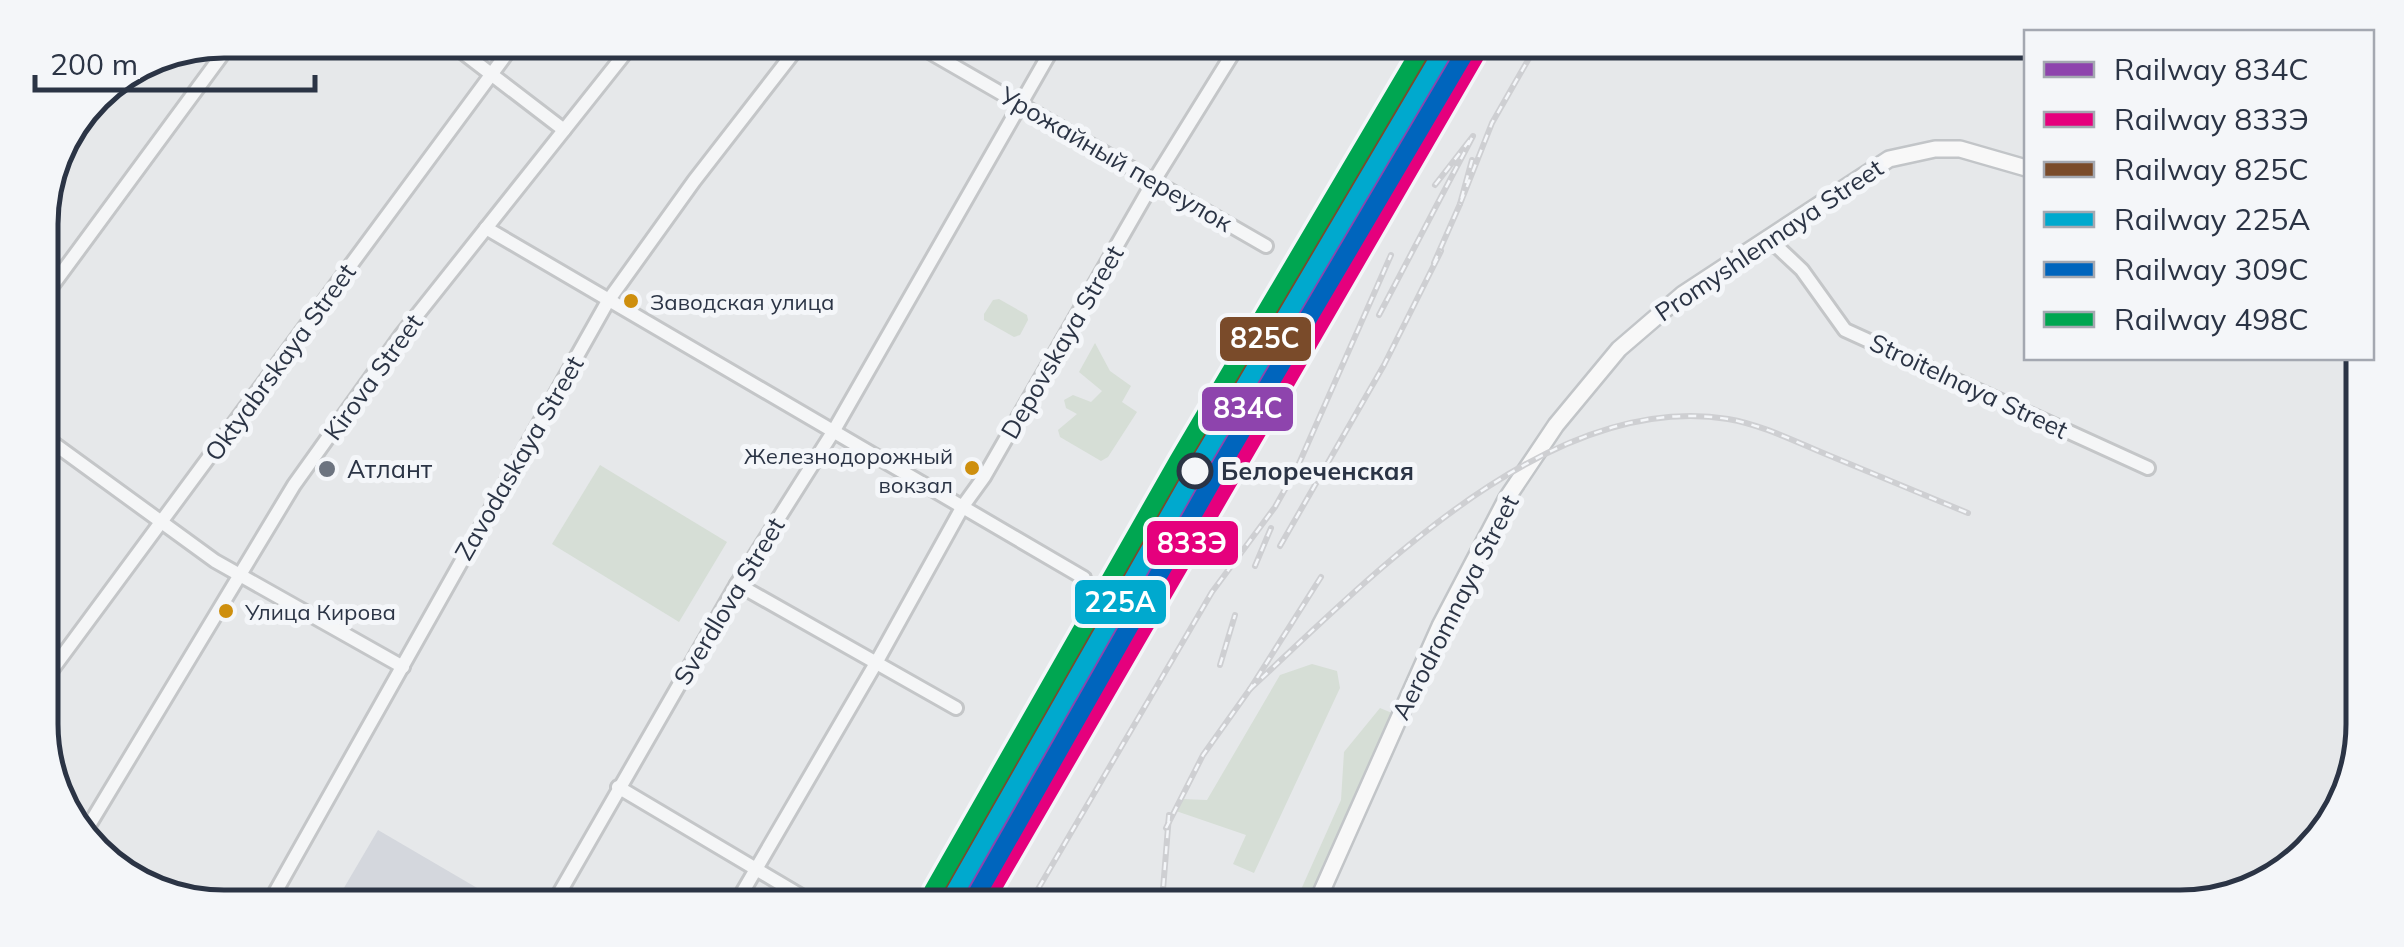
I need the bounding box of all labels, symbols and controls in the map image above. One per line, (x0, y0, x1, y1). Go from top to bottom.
scale bar (35, 30, 315, 92)
legend (2024, 30, 2374, 360)
text: 200 m (50, 45, 138, 83)
text: Railway 834С (2114, 50, 2309, 88)
street label: Урожайный переулок (994, 79, 1239, 238)
text: Railway 833Э (2114, 100, 2309, 138)
text: Railway 825С (2114, 150, 2309, 188)
street label: Promyshlennaya Street (1649, 152, 1889, 328)
text: Railway 225А (2114, 200, 2310, 238)
street label: Depovskaya Street (994, 239, 1130, 444)
text: Railway 309С (2114, 250, 2309, 288)
street label: Oktyabrskaya Street (198, 257, 362, 466)
place label: Заводская улица (650, 288, 835, 316)
marker: Заводская улица (621, 291, 641, 311)
text: Railway 498С (2114, 300, 2309, 338)
street label: Kirova Street (316, 307, 429, 446)
line badge: 825С (1218, 315, 1313, 363)
text: 825С (1230, 320, 1300, 355)
street label: Stroitelnaya Street (1865, 326, 2073, 445)
street label: Zavodaskaya Street (447, 350, 590, 565)
line badge: 834С (1200, 385, 1295, 433)
text: 834С (1213, 390, 1283, 425)
place label: Железнодорожный вокзал (744, 442, 953, 499)
place label: Атлант (347, 453, 433, 484)
marker: Белореченская (1178, 454, 1212, 488)
place label: Белореченская (1221, 455, 1414, 486)
marker: Атлант (316, 458, 338, 480)
marker: Железнодорожный вокзал (962, 458, 982, 478)
street label: Aerodromnaya Street (1384, 489, 1525, 724)
street label: Sverdlova Street (666, 511, 791, 690)
line badge: 833Э (1145, 519, 1240, 567)
text: 833Э (1157, 525, 1227, 560)
line badge: 225А (1073, 578, 1168, 626)
text: 225А (1084, 584, 1156, 619)
place label: Улица Кирова (244, 598, 396, 626)
marker: Улица Кирова (216, 601, 236, 621)

